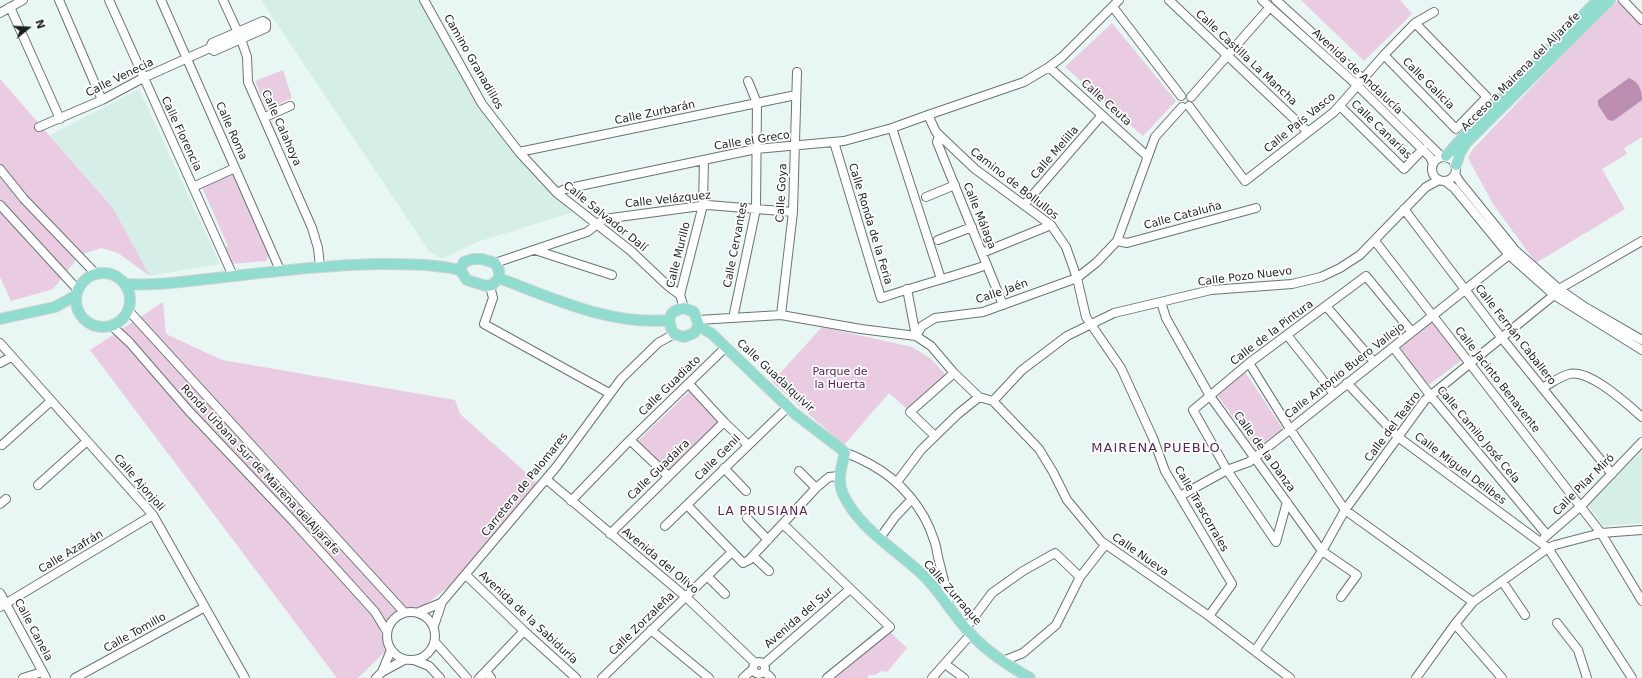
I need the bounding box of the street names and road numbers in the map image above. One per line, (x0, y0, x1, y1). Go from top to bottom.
street label: Calle Castilla La Mancha (1192, 7, 1300, 109)
street label: Acceso a Mairena del Aljarafe (1459, 10, 1583, 134)
street label: Camino Granadillos (440, 12, 506, 112)
street label: Avenida de Andalucía (1309, 27, 1405, 117)
street label: Calle Galicia (1399, 55, 1457, 113)
street label: Calle Venecia (84, 56, 156, 100)
street label: Calle Ceuta (1078, 77, 1134, 129)
street label: Calle Calahoya (258, 88, 304, 168)
street label: Calle País Vasco (1262, 90, 1338, 156)
street label: Calle Florencia (158, 95, 204, 173)
street label: Calle Zurbarán (614, 98, 696, 128)
street label: Calle Canarias (1348, 98, 1414, 162)
street label: Calle Roma (212, 100, 250, 162)
street label: Calle Melilla (1028, 124, 1082, 182)
street label: Calle el Greco (713, 129, 791, 153)
street label: Camino de Bollullos (967, 145, 1061, 223)
street label: Calle Ronda de la Feria (845, 162, 895, 286)
street label: Calle Goya (774, 163, 790, 223)
street label: Calle Salvador Dalí (560, 179, 650, 255)
street label: Calle Málaga (960, 181, 998, 251)
street label: Calle Velázquez (624, 189, 712, 211)
street label: Calle Cataluña (1143, 199, 1223, 233)
street label: Calle Cervantes (721, 201, 751, 289)
street label: Calle Murillo (664, 221, 694, 289)
street label: Calle Pozo Nuevo (1197, 265, 1293, 289)
street label: Calle Jaén (974, 277, 1030, 307)
street label: Calle Fernán Caballero (1472, 282, 1558, 388)
street label: Calle de la Pintura (1228, 298, 1316, 368)
street label: Calle Antonio Buero Vallejo (1282, 320, 1408, 422)
street label: Calle Jacinto Benavente (1452, 324, 1542, 436)
street label: Calle Guadalquivir (734, 337, 816, 415)
street label: Calle Guadiato (636, 353, 704, 419)
street label: Ronda Urbana Sur de Mairena delAljarafe (178, 382, 342, 558)
street label: Calle Camilo José Cela (1434, 384, 1522, 486)
street label: Calle del Teatro (1362, 389, 1424, 465)
street label: Calle de la Danza (1230, 409, 1298, 495)
street label: Carretera de Palomares (479, 430, 571, 540)
street label: Calle Miguel Delibes (1412, 430, 1508, 508)
street label: Calle Genil (692, 432, 744, 484)
street label: Calle Guadaira (625, 437, 693, 503)
street label: Calle Pilar Miró (1550, 451, 1618, 519)
street label: Calle Ajonjoli (111, 452, 167, 514)
street label: Calle Trascorrales (1171, 464, 1231, 554)
street label: Avenida del Olivo (619, 525, 701, 597)
street label: Calle Azafrán (36, 528, 106, 576)
street label: Calle Nueva (1109, 531, 1171, 579)
street label: Calle Zurraque (920, 558, 984, 628)
street label: Avenida de la Sabiduría (476, 569, 580, 667)
street label: Avenida del Sur (762, 585, 836, 651)
street label: Calle Zorzaleña (607, 590, 677, 658)
street label: Calle Canela (11, 597, 55, 663)
street label: Calle Tomillo (102, 611, 168, 655)

